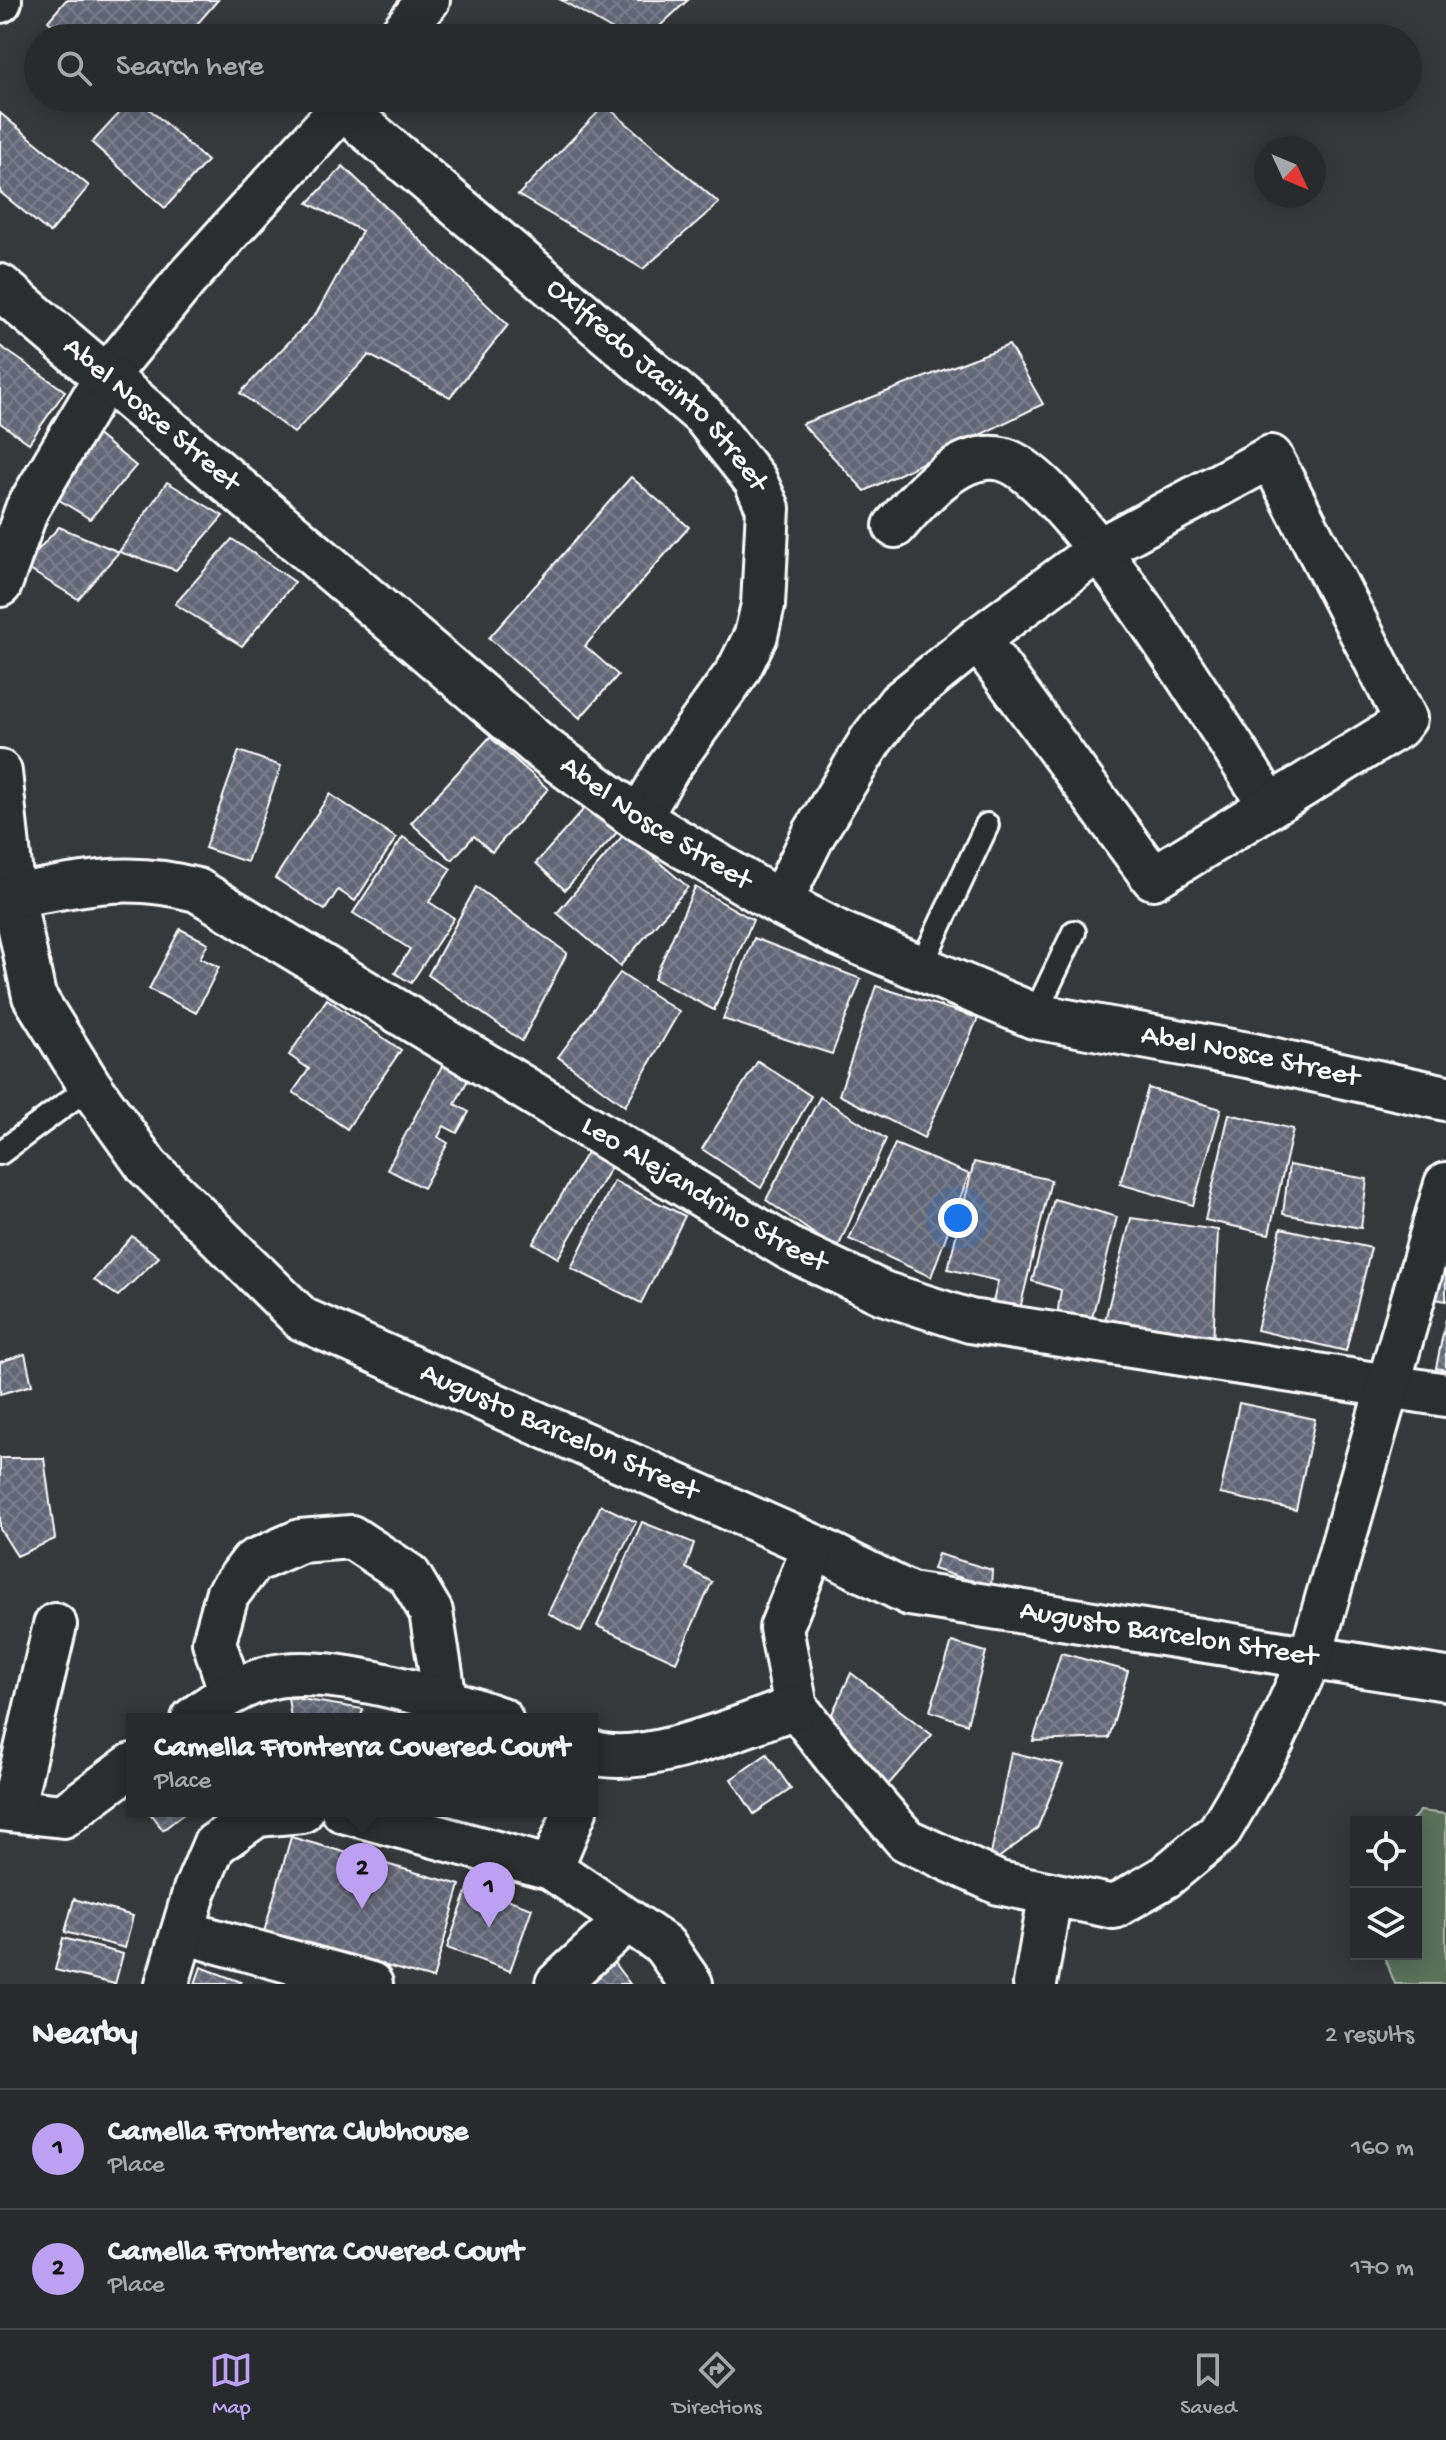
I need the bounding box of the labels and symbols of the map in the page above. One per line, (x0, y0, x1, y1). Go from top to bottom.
north arrow (1254, 136, 1326, 208)
street label: Oxlfredo Jacinto Street (538, 271, 776, 499)
street label: Abel Nosce Street (55, 330, 249, 502)
street label: Abel Nosce Street (552, 749, 760, 901)
street label: Abel Nosce Street (1138, 1018, 1365, 1097)
street label: Leo Alejandrino Street (574, 1109, 835, 1283)
your location (938, 1198, 978, 1238)
street label: Augusto Barcelon Street (414, 1356, 706, 1511)
street label: Augusto Barcelon Street (1017, 1594, 1322, 1676)
pin: 2 (336, 1843, 388, 1909)
pin: 1 (463, 1862, 515, 1928)

